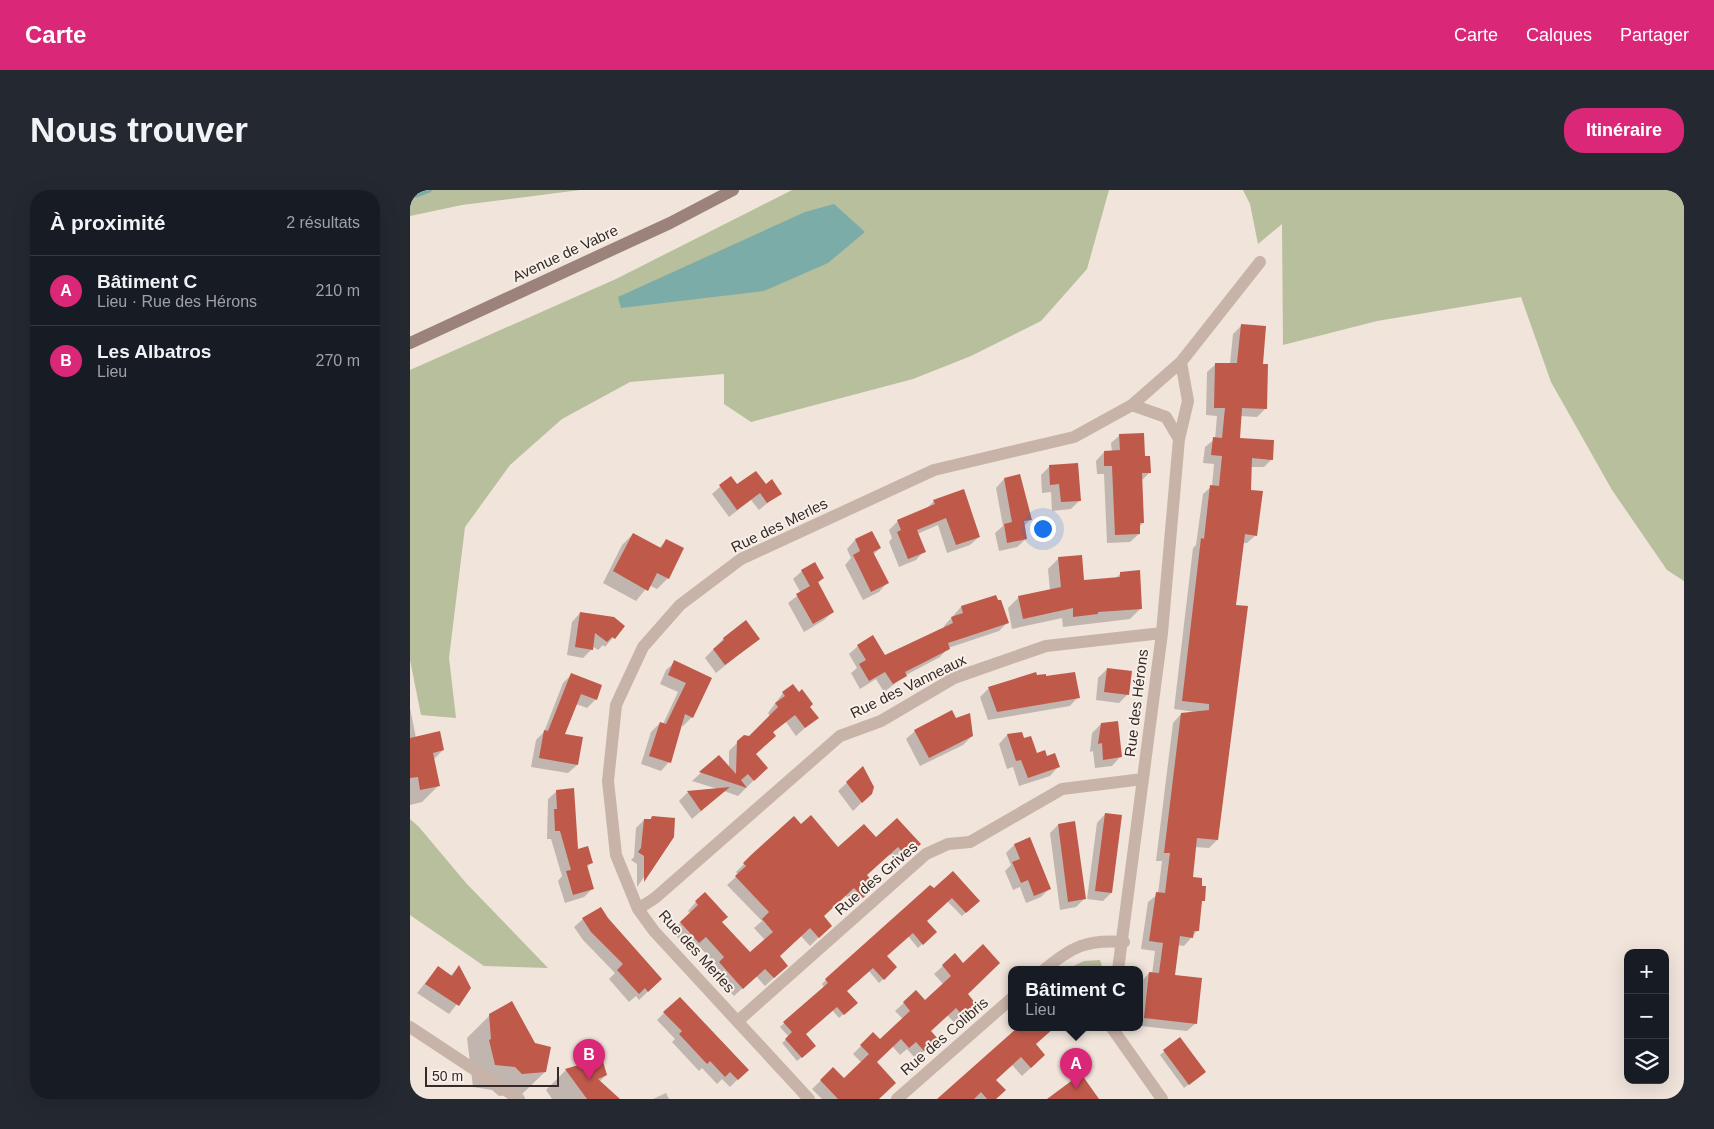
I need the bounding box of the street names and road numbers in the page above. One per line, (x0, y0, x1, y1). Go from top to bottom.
street label: Avenue de Vabre (510, 221, 620, 285)
street label: Rue des Merles (728, 494, 830, 556)
street label: Rue des Hérons (1121, 648, 1151, 758)
street label: Rue des Vanneaux (847, 650, 969, 721)
street label: Rue des Grives (831, 838, 921, 918)
street label: Rue des Merles (656, 906, 738, 996)
street label: Rue des Colibris (897, 993, 991, 1079)

